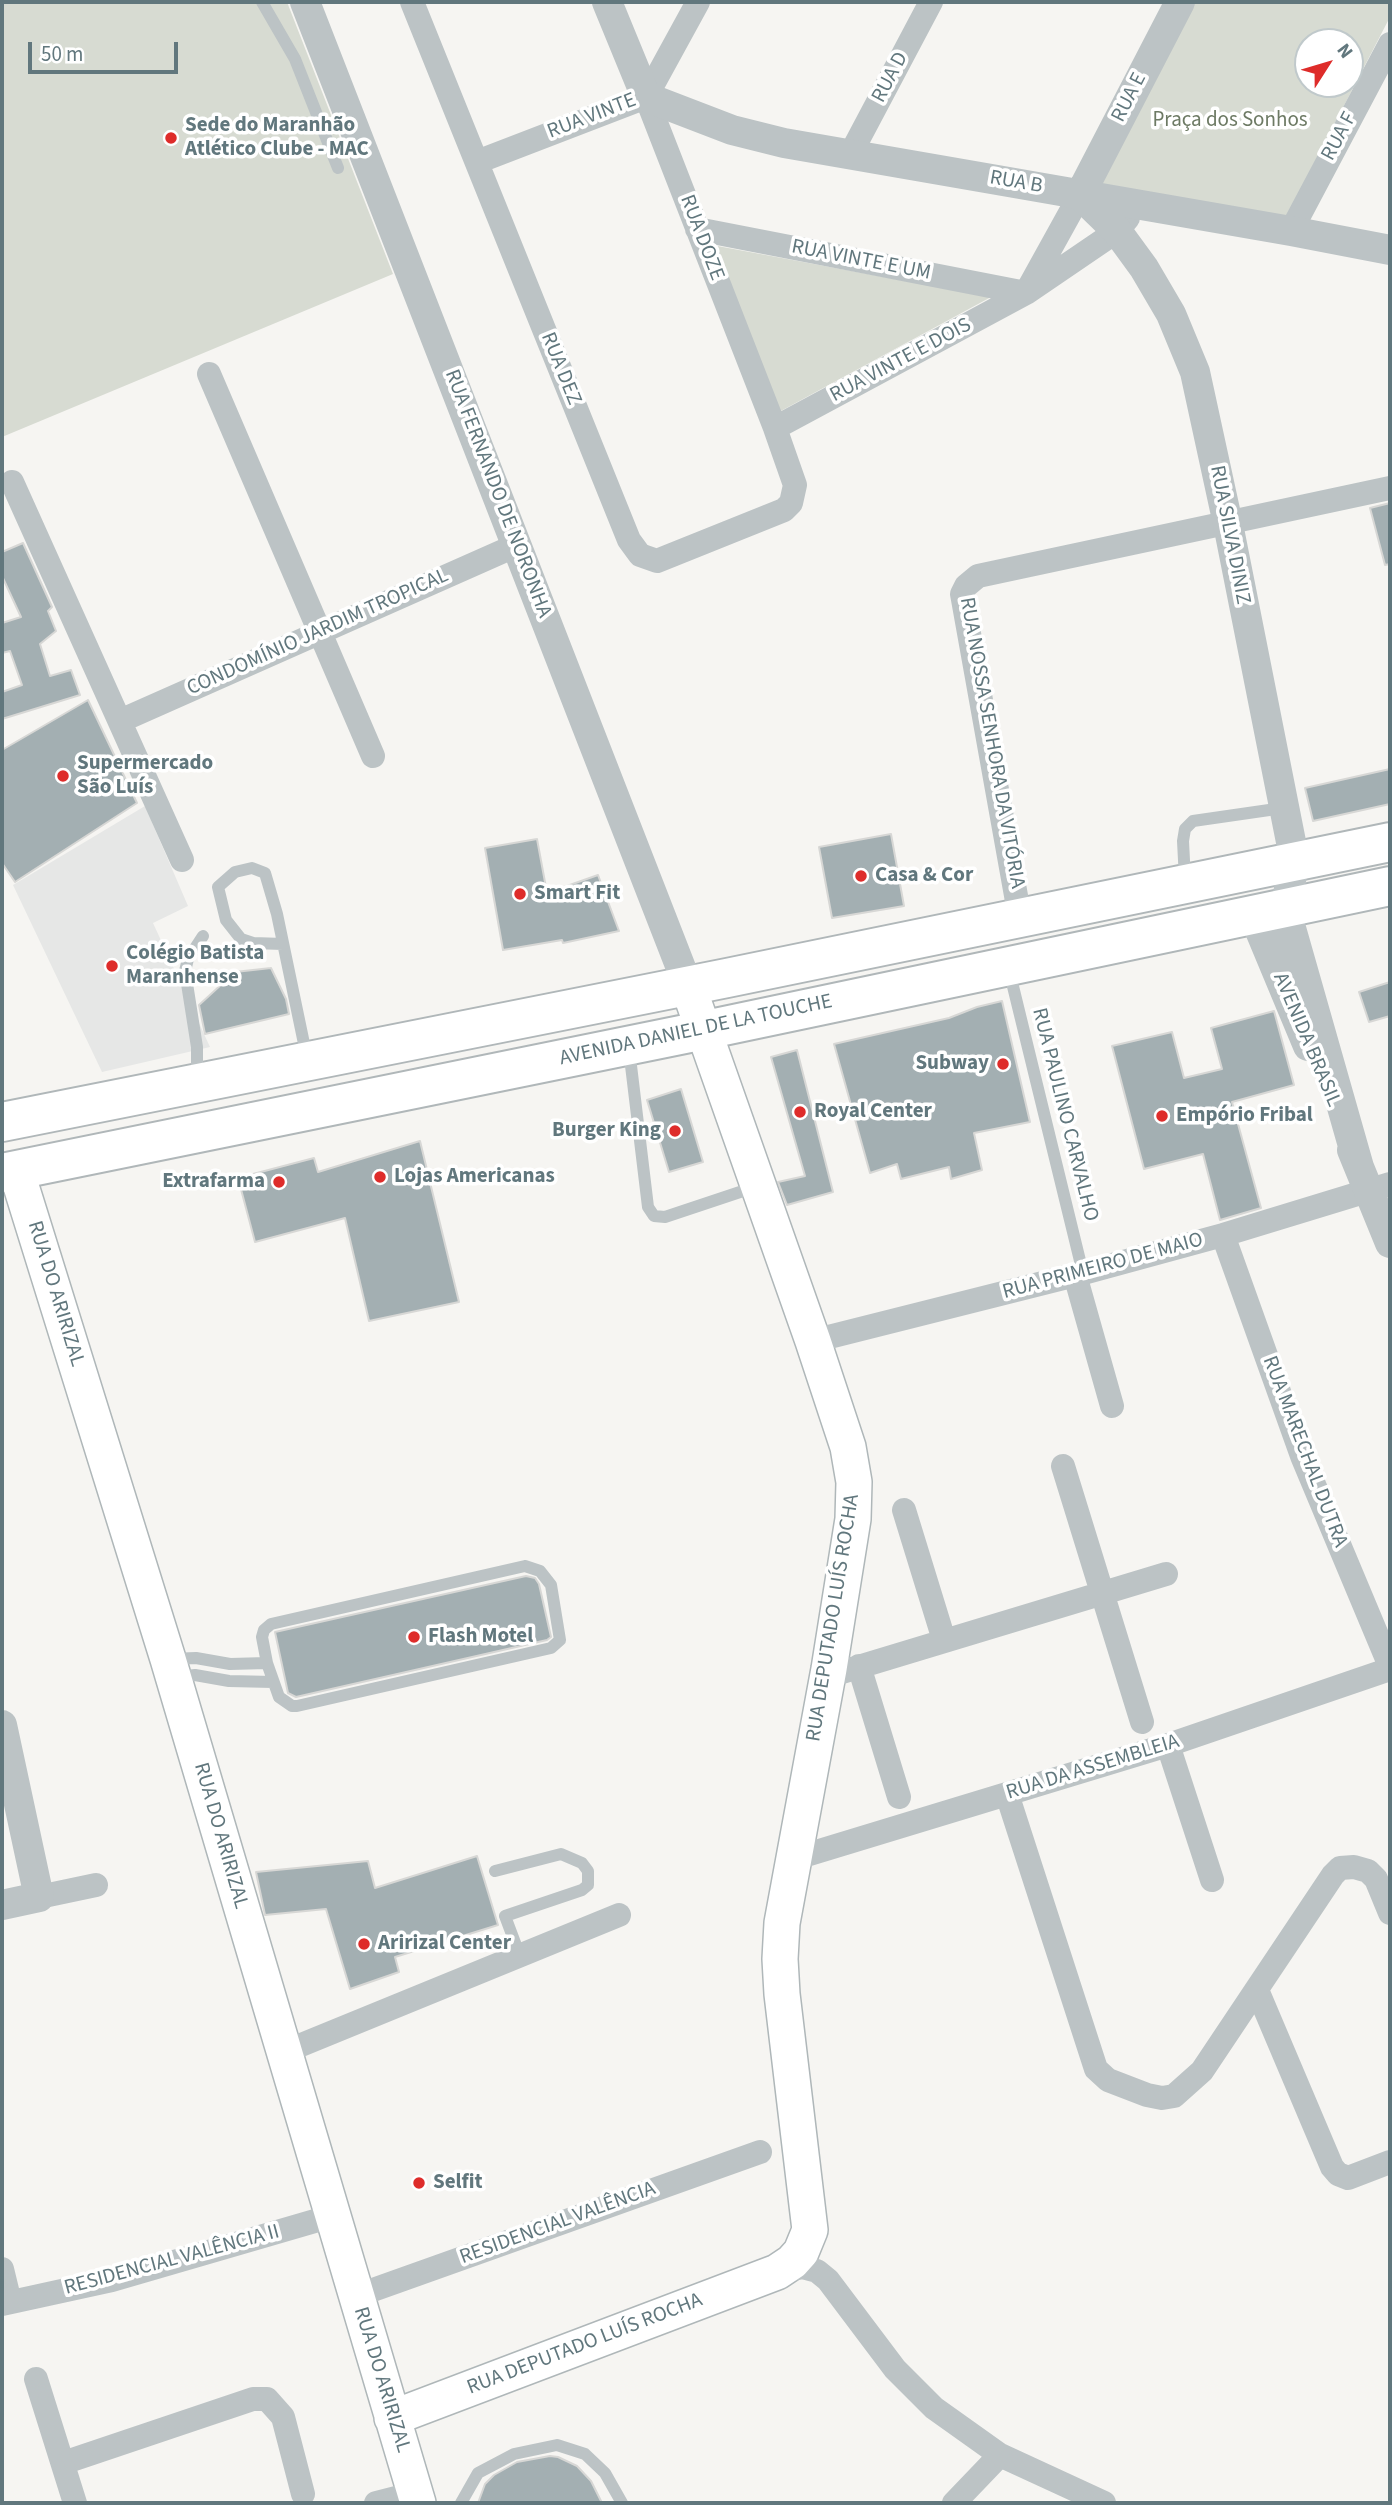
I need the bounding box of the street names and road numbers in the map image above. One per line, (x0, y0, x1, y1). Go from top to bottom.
street label: RUA D (867, 48, 915, 108)
street label: RUA E (1107, 69, 1153, 127)
street label: RUA VINTE (544, 89, 640, 145)
street label: RUA F (1317, 109, 1363, 165)
street label: RUA B (988, 166, 1044, 200)
street label: RUA DOZE (673, 192, 729, 284)
street label: RUA VINTE E UM (789, 235, 933, 287)
street label: RUA VINTE E DOIS (826, 313, 976, 409)
street label: RUA DEZ (534, 329, 586, 409)
street label: RUA FERNANDO DE NORONHA (438, 366, 556, 622)
street label: RUA SILVA DINIZ (1203, 463, 1255, 607)
street label: CONDOMÍNIO JARDIM TROPICAL (183, 564, 453, 702)
street label: RUA NOSSA SENHORA DA VITÓRIA (953, 595, 1029, 891)
street label: AVENIDA BRASIL (1266, 969, 1346, 1111)
street label: AVENIDA DANIEL DE LA TOUCHE (557, 990, 835, 1072)
street label: RUA PAULINO CARVALHO (1025, 1006, 1103, 1224)
street label: RUA DO ARIRIZAL (21, 1218, 89, 1370)
street label: RUA PRIMEIRO DE MAIO (1000, 1228, 1206, 1306)
street label: RUA MARECHAL DUTRA (1256, 1353, 1352, 1551)
street label: RUA DEPUTADO LUÍS ROCHA (802, 1493, 866, 1743)
street label: RUA DA ASSEMBLEIA (1003, 1730, 1183, 1806)
street label: RUA DO ARIRIZAL (187, 1760, 253, 1912)
street label: RESIDENCIAL VALÊNCIA (457, 2177, 659, 2271)
street label: RESIDENCIAL VALÊNCIA II (62, 2220, 282, 2302)
street label: RUA DEPUTADO LUÍS ROCHA (464, 2288, 706, 2402)
street label: RUA DO ARIRIZAL (347, 2304, 415, 2456)

